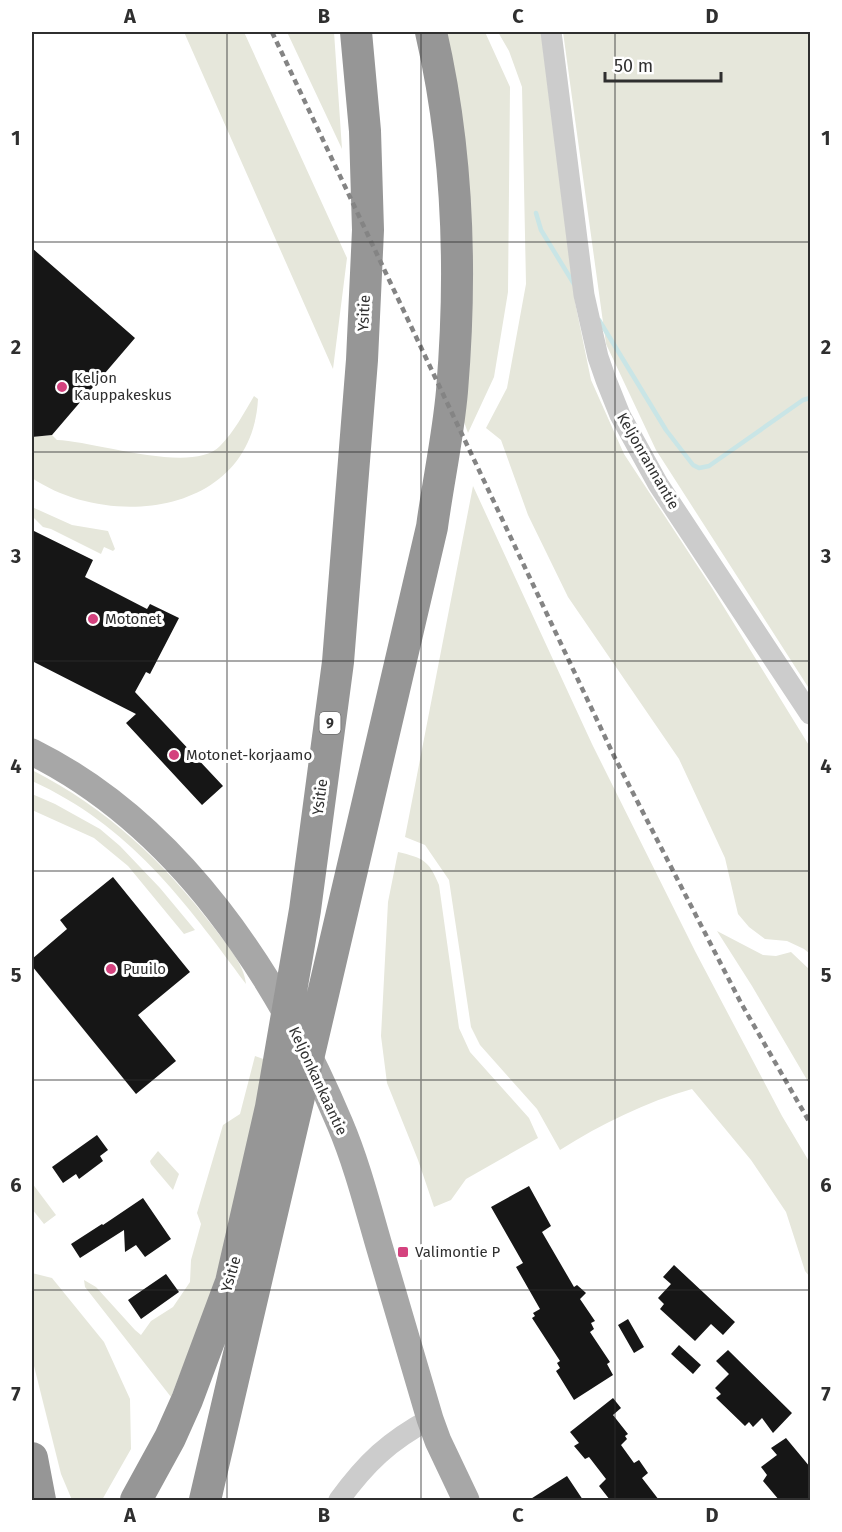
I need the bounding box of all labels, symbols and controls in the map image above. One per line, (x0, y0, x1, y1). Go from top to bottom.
text: A (123, 4, 137, 28)
text: B (318, 4, 330, 28)
text: C (512, 4, 524, 28)
text: D (705, 4, 719, 28)
scale bar (605, 45, 720, 83)
text: 50 m (614, 55, 653, 77)
text: 1 (11, 126, 21, 150)
text: 1 (821, 126, 831, 150)
street label: Ysitie (354, 294, 374, 332)
text: 2 (11, 335, 21, 359)
text: 2 (821, 335, 831, 359)
place label: Keljon Kauppakeskus (74, 369, 172, 404)
marker: Keljon Kauppakeskus (55, 380, 69, 394)
street label: Keljonrannantie (613, 409, 683, 513)
text: 3 (10, 544, 21, 568)
text: 3 (820, 544, 831, 568)
place label: Motonet (105, 610, 162, 628)
marker: Motonet (86, 612, 100, 626)
road number: 9 (320, 712, 340, 734)
place label: Motonet-korjaamo (186, 746, 312, 764)
marker: Motonet-korjaamo (167, 748, 181, 762)
text: 4 (10, 754, 22, 778)
text: 4 (820, 754, 832, 778)
street label: Ysitie (309, 778, 331, 816)
place label: Puuilo (123, 960, 166, 978)
marker: Puuilo (104, 962, 118, 976)
text: 5 (11, 963, 22, 987)
text: 5 (821, 963, 832, 987)
street label: Keljonkankaantie (285, 1024, 351, 1138)
text: 6 (10, 1173, 22, 1197)
text: 6 (820, 1173, 832, 1197)
place label: Valimontie P (415, 1243, 501, 1261)
marker: Valimontie P (396, 1245, 410, 1259)
street label: Ysitie (217, 1254, 245, 1294)
text: 7 (11, 1382, 21, 1406)
text: 7 (821, 1382, 831, 1406)
text: A (123, 1503, 137, 1527)
text: B (318, 1503, 330, 1527)
text: C (512, 1503, 524, 1527)
text: D (705, 1503, 719, 1527)

